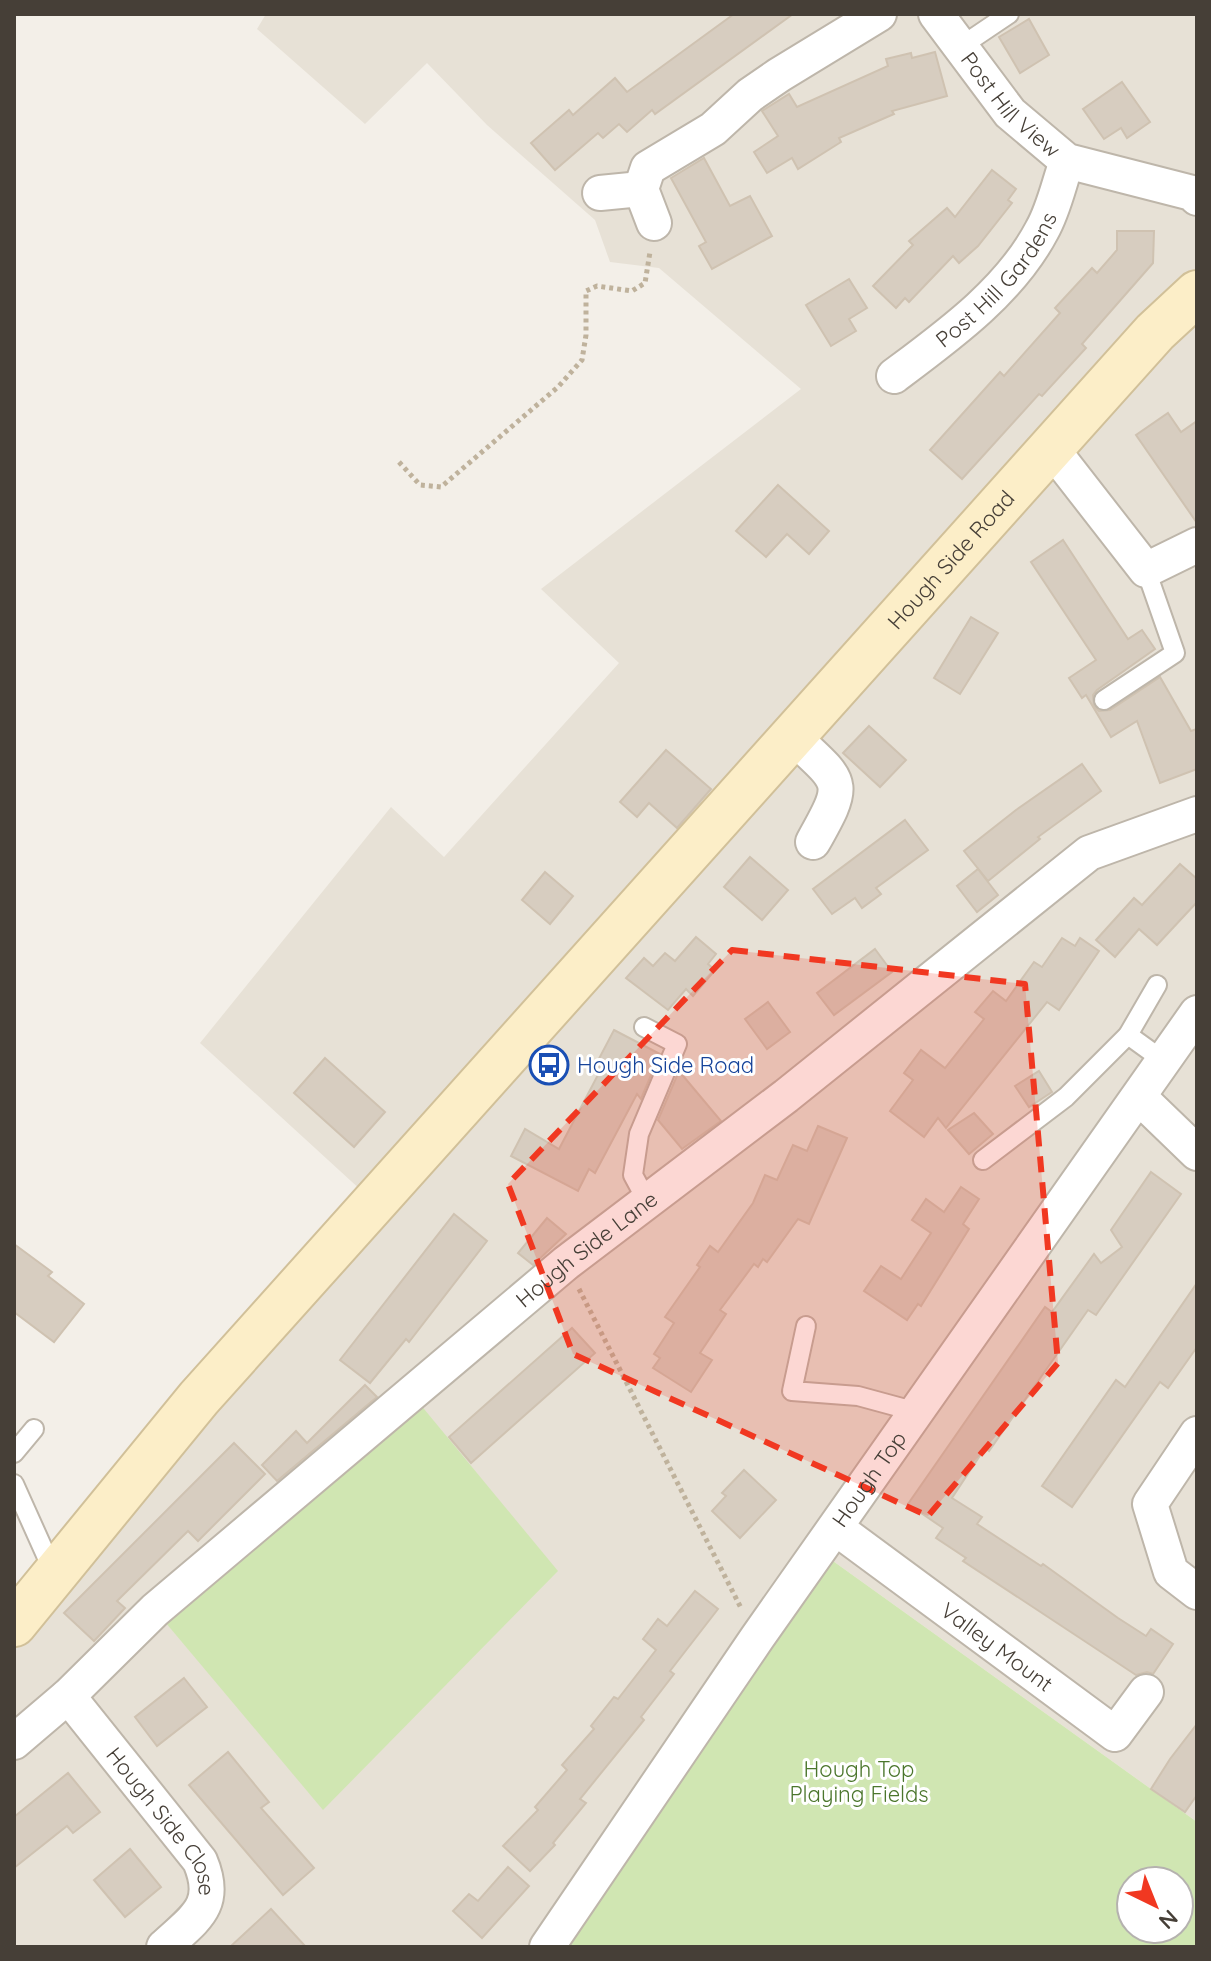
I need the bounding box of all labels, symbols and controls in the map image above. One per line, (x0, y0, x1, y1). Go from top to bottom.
street label: Post Hill View (955, 46, 1066, 164)
street label: Post Hill Gardens (930, 208, 1063, 353)
street label: Hough Side Road (881, 484, 1020, 635)
bus stop icon: Hough Side Road (528, 1044, 570, 1086)
place label: Hough Side Road (577, 1051, 754, 1079)
street label: Hough Side Lane (510, 1185, 663, 1313)
street label: Hough Top (826, 1426, 912, 1532)
street label: Valley Mount (935, 1596, 1059, 1697)
street label: Hough Side Close (100, 1741, 221, 1896)
park label: Hough Top Playing Fields (789, 1755, 929, 1808)
north arrow (1115, 1865, 1195, 1945)
text: N (1153, 1904, 1184, 1935)

